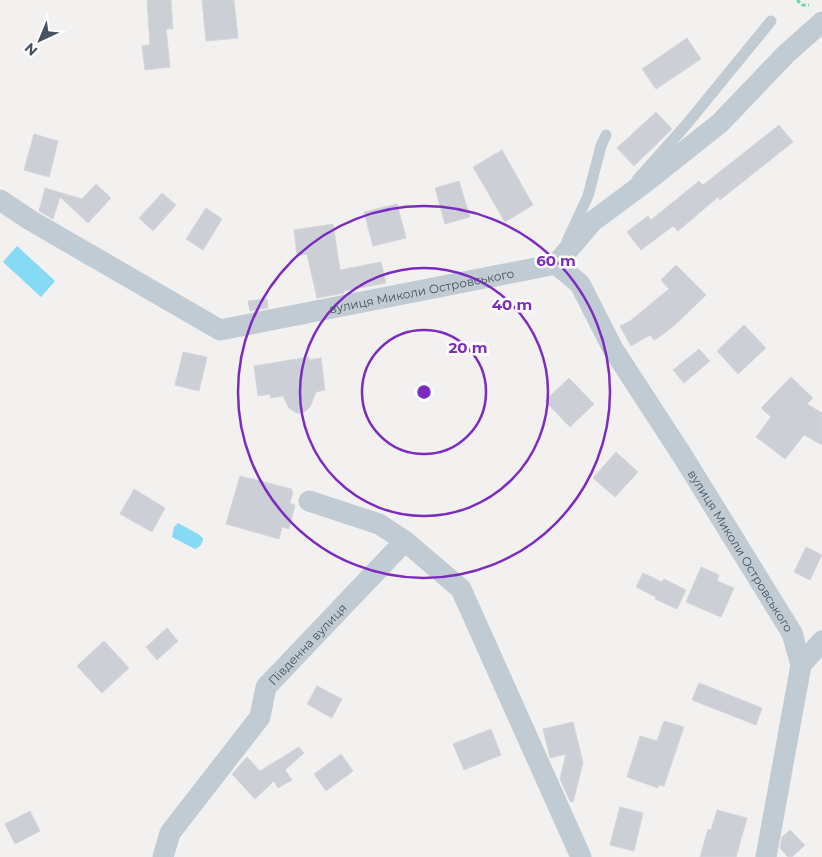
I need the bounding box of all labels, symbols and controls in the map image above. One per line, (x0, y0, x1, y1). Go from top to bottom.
north arrow (15, 15, 65, 65)
text: N (21, 39, 41, 60)
text: 60 m (536, 251, 576, 270)
street label: вулиця Миколи Островського (328, 265, 516, 316)
text: 40 m (492, 295, 532, 314)
text: 20 m (448, 338, 488, 357)
centre of rings (415, 383, 433, 401)
street label: вулиця Миколи Островського (685, 467, 797, 635)
street label: Південна вулиця (265, 600, 349, 688)

